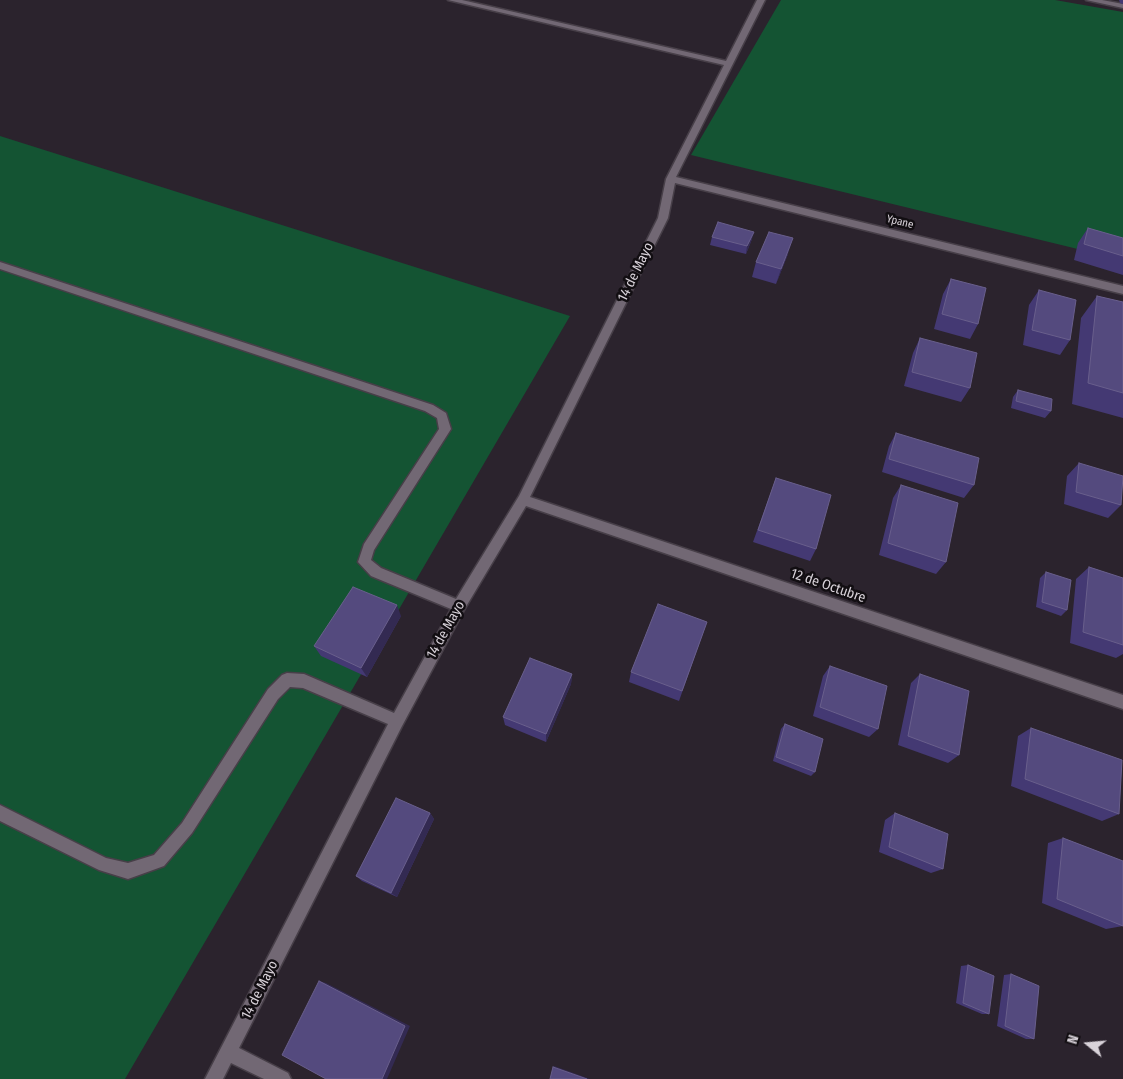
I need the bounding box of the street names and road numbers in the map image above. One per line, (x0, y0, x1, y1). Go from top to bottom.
street label: Ypane (885, 212, 915, 232)
street label: 14 de Mayo (615, 240, 657, 304)
street label: 12 de Octubre (788, 565, 868, 607)
street label: 14 de Mayo (423, 598, 469, 662)
street label: 14 de Mayo (238, 958, 282, 1022)

